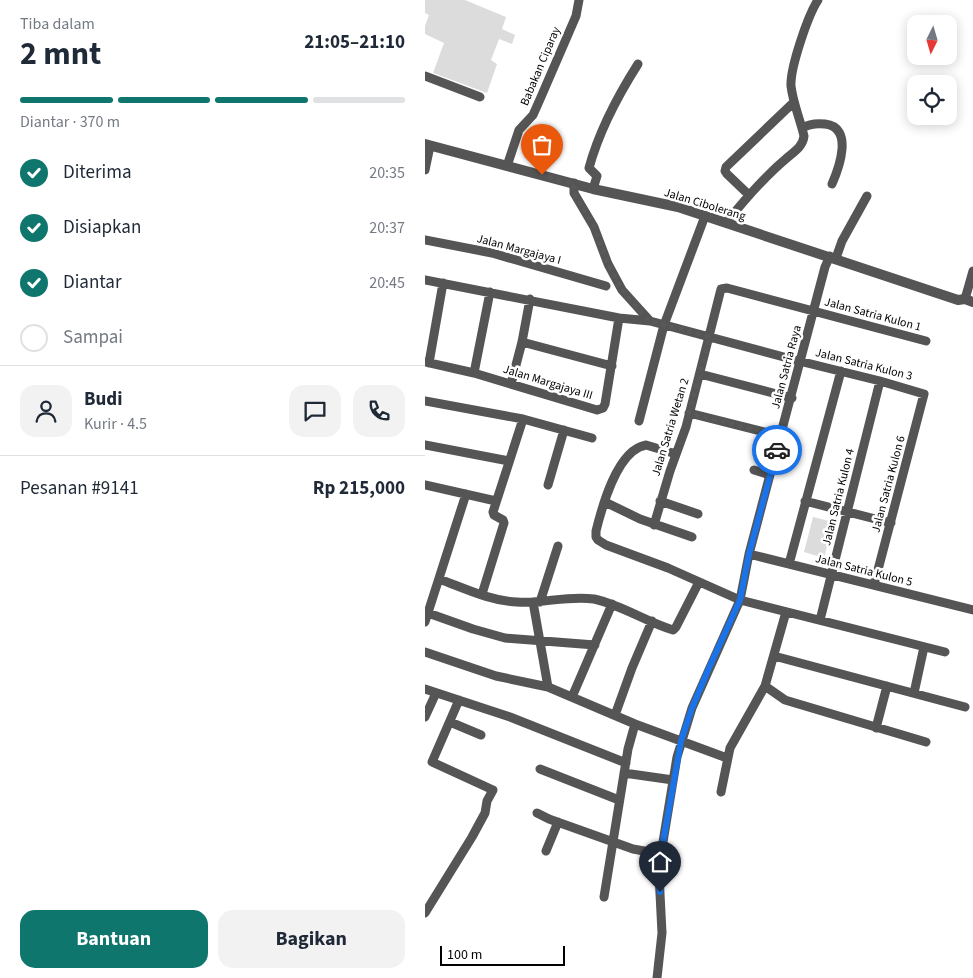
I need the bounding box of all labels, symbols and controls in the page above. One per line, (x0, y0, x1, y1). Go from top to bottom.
text: Tiba dalam (20, 13, 95, 35)
north arrow (907, 15, 957, 65)
map controls (907, 15, 957, 125)
street label: Babakan Ciparay (516, 24, 565, 108)
text: 21:05–21:10 (304, 29, 405, 56)
text: 2 mnt (20, 31, 101, 77)
button: locate (907, 75, 957, 125)
text: Diantar · 370 m (20, 111, 120, 133)
pin (521, 124, 563, 175)
icon: bag (528, 131, 556, 159)
icon: check (20, 159, 48, 187)
text: Diterima (63, 159, 132, 186)
text: 20:35 (369, 162, 405, 184)
street label: Jalan Cibolerang (662, 184, 748, 225)
icon: check (20, 214, 48, 242)
text: Disiapkan (63, 214, 141, 241)
text: 20:37 (369, 217, 405, 239)
street label: Jalan Margajaya I (475, 230, 563, 269)
icon: check (20, 269, 48, 297)
text: Diantar (63, 269, 122, 296)
text: 20:45 (369, 272, 405, 294)
street label: Jalan Satria Kulon 1 (823, 293, 923, 336)
street label: Jalan Satria Raya (767, 323, 806, 411)
text: Sampai (63, 324, 123, 351)
street label: Jalan Satria Kulon 3 (814, 344, 914, 385)
street label: Jalan Margajaya III (501, 361, 595, 404)
street label: Jalan Satria Wetan 2 (647, 376, 694, 478)
button: person (20, 385, 72, 437)
button: chat (289, 385, 341, 437)
button: phone (353, 385, 405, 437)
text: Budi (84, 386, 122, 413)
text: Kurir · 4.5 (84, 413, 147, 435)
courier (752, 425, 802, 475)
street label: Jalan Satria Kulon 6 (867, 434, 910, 534)
icon: car (763, 436, 791, 464)
street label: Jalan Satria Kulon 4 (818, 447, 859, 547)
text: Pesanan #9141 (20, 475, 139, 502)
text: Rp 215,000 (313, 475, 405, 502)
street label: Jalan Satria Kulon 5 (814, 550, 914, 591)
pin (639, 841, 681, 892)
icon: home (646, 848, 674, 876)
button: Bantuan (20, 910, 208, 968)
button: Bagikan (218, 910, 405, 968)
scale bar (440, 943, 565, 966)
text: 100 m (447, 945, 482, 965)

